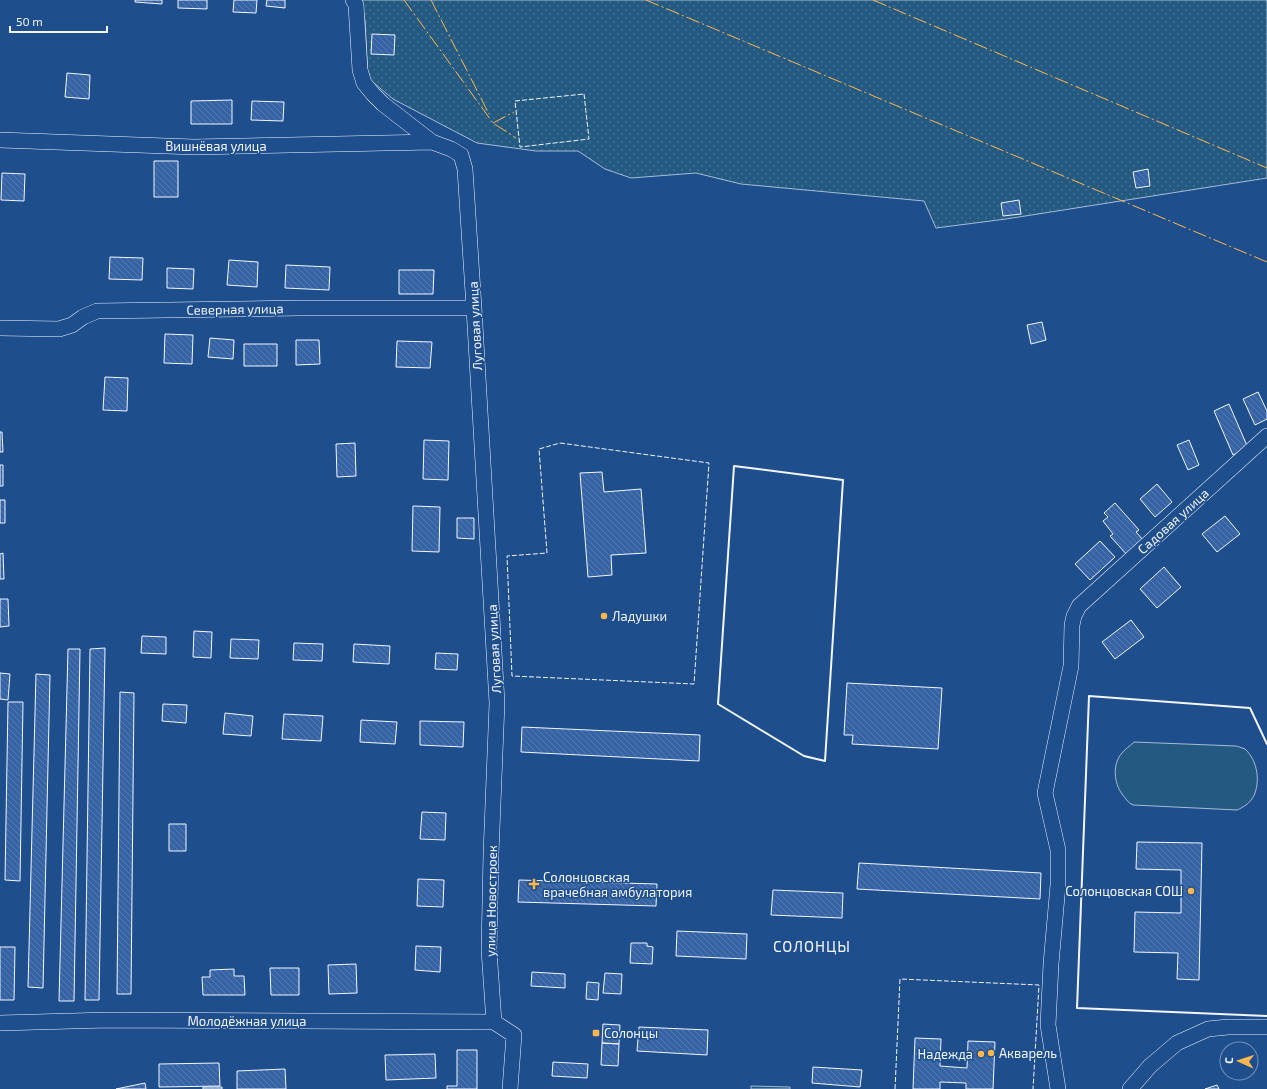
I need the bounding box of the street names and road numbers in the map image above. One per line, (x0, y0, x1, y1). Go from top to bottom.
street label: Вишнёвая улица (165, 138, 267, 154)
street label: Луговая улица (465, 281, 485, 371)
street label: Северная улица (186, 300, 284, 318)
street label: Садовая улица (1134, 485, 1212, 557)
street label: Луговая улица (484, 604, 504, 694)
street label: улица Новостроек (482, 845, 500, 957)
street label: Молодёжная улица (187, 1013, 307, 1029)

